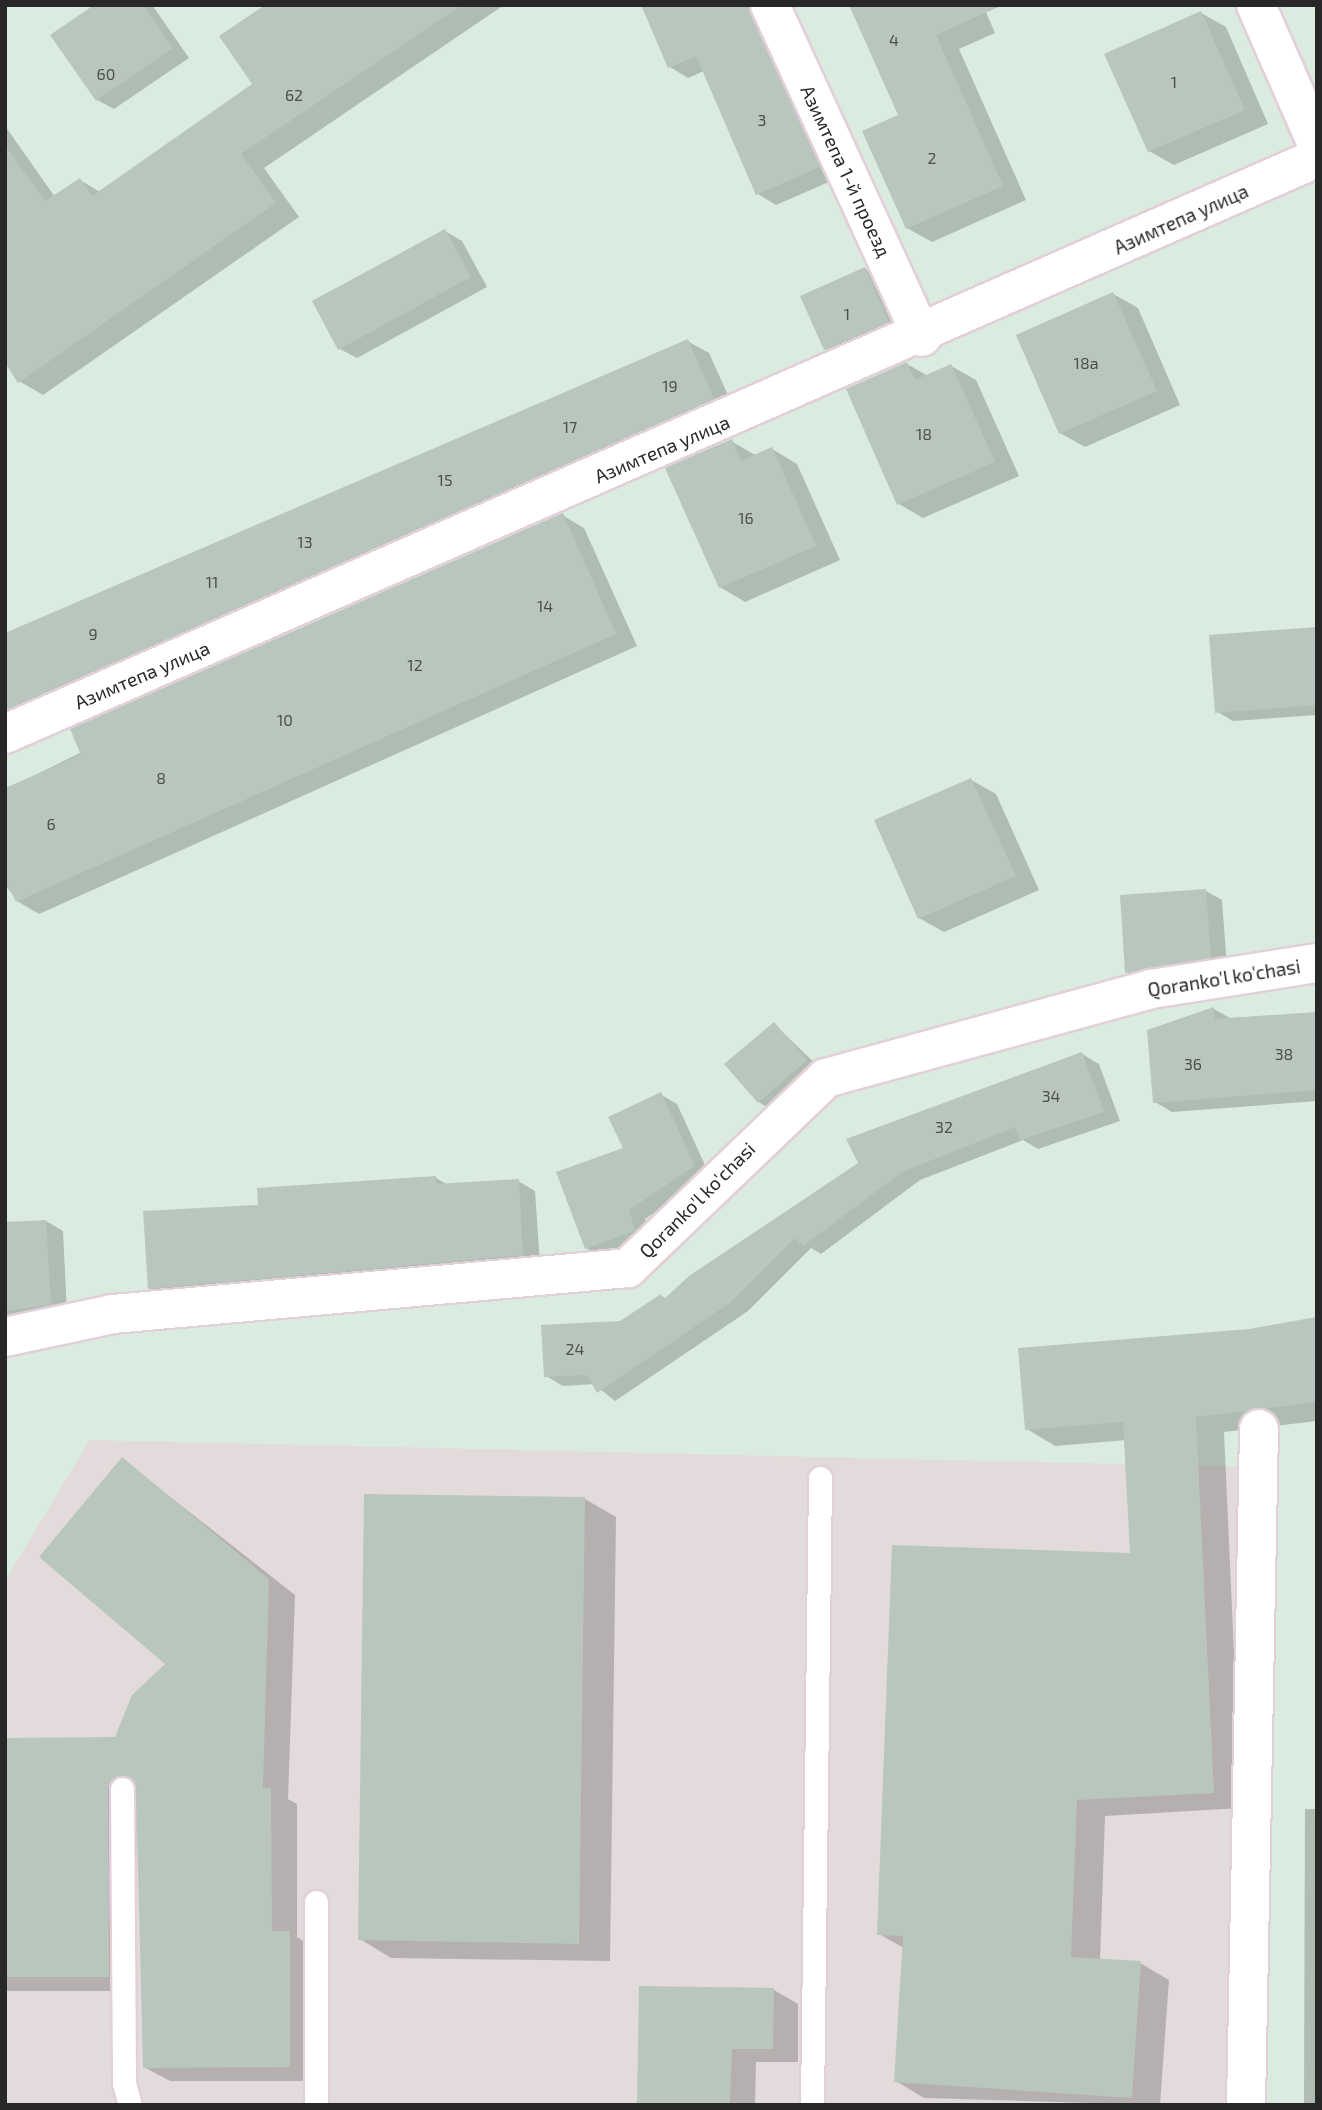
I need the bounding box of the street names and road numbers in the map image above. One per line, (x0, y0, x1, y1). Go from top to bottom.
street label: Азимтепа 1-й проезд (796, 82, 896, 260)
street label: Азимтепа улица (1110, 179, 1252, 259)
street label: Азимтепа улица (591, 410, 733, 488)
street label: Азимтепа улица (71, 636, 213, 714)
street label: Qoranko'l ko'chasi (1146, 955, 1302, 1001)
street label: Qoranko'l ko'chasi (634, 1137, 760, 1263)

